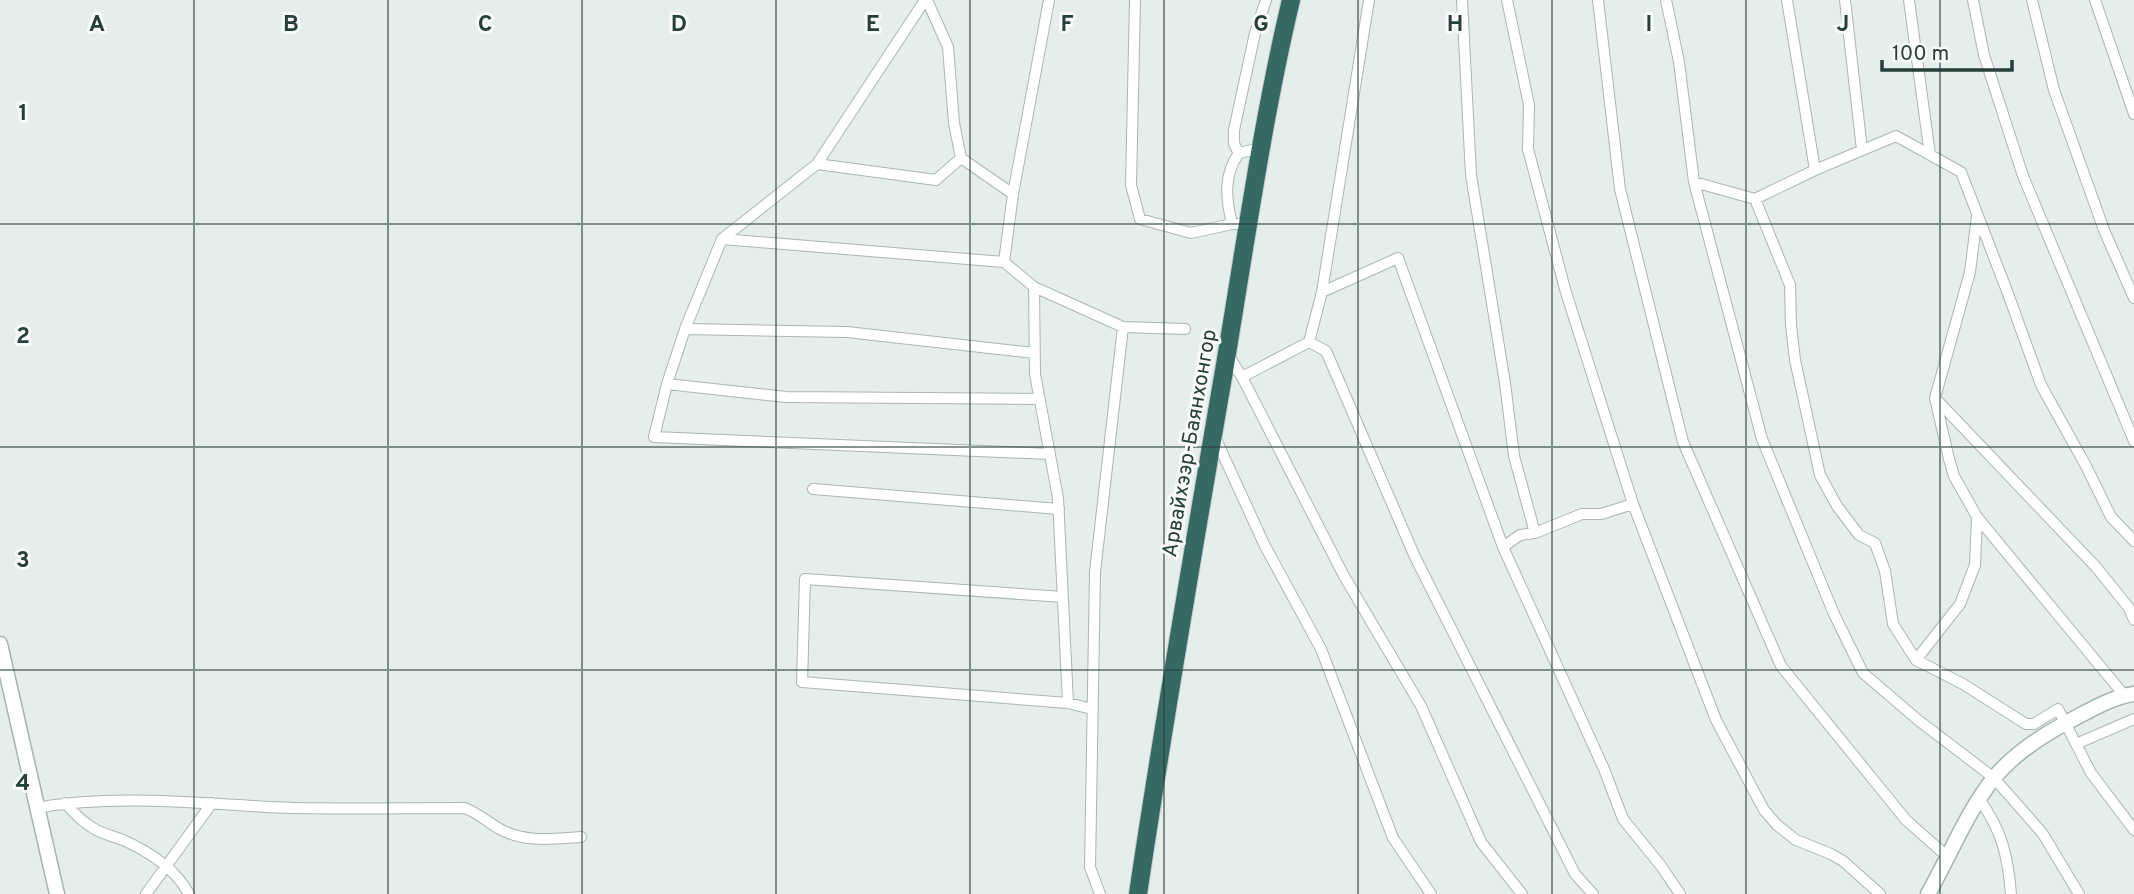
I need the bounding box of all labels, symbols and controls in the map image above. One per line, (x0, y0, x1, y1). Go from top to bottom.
text: A (89, 11, 105, 40)
text: B (283, 11, 299, 40)
text: C (478, 11, 492, 40)
text: D (671, 11, 687, 40)
text: E (866, 11, 880, 40)
text: F (1060, 11, 1074, 40)
text: G (1253, 11, 1269, 40)
text: H (1447, 11, 1463, 40)
text: I (1646, 11, 1652, 40)
text: J (1837, 11, 1849, 40)
scale bar (1882, 28, 2011, 72)
text: 100 m (1892, 41, 1949, 68)
text: 1 (18, 100, 28, 129)
text: 2 (16, 323, 30, 352)
street label: Арвайхээр-Баянхонгор (1157, 327, 1224, 559)
text: 3 (16, 547, 30, 576)
text: 4 (16, 770, 30, 799)

